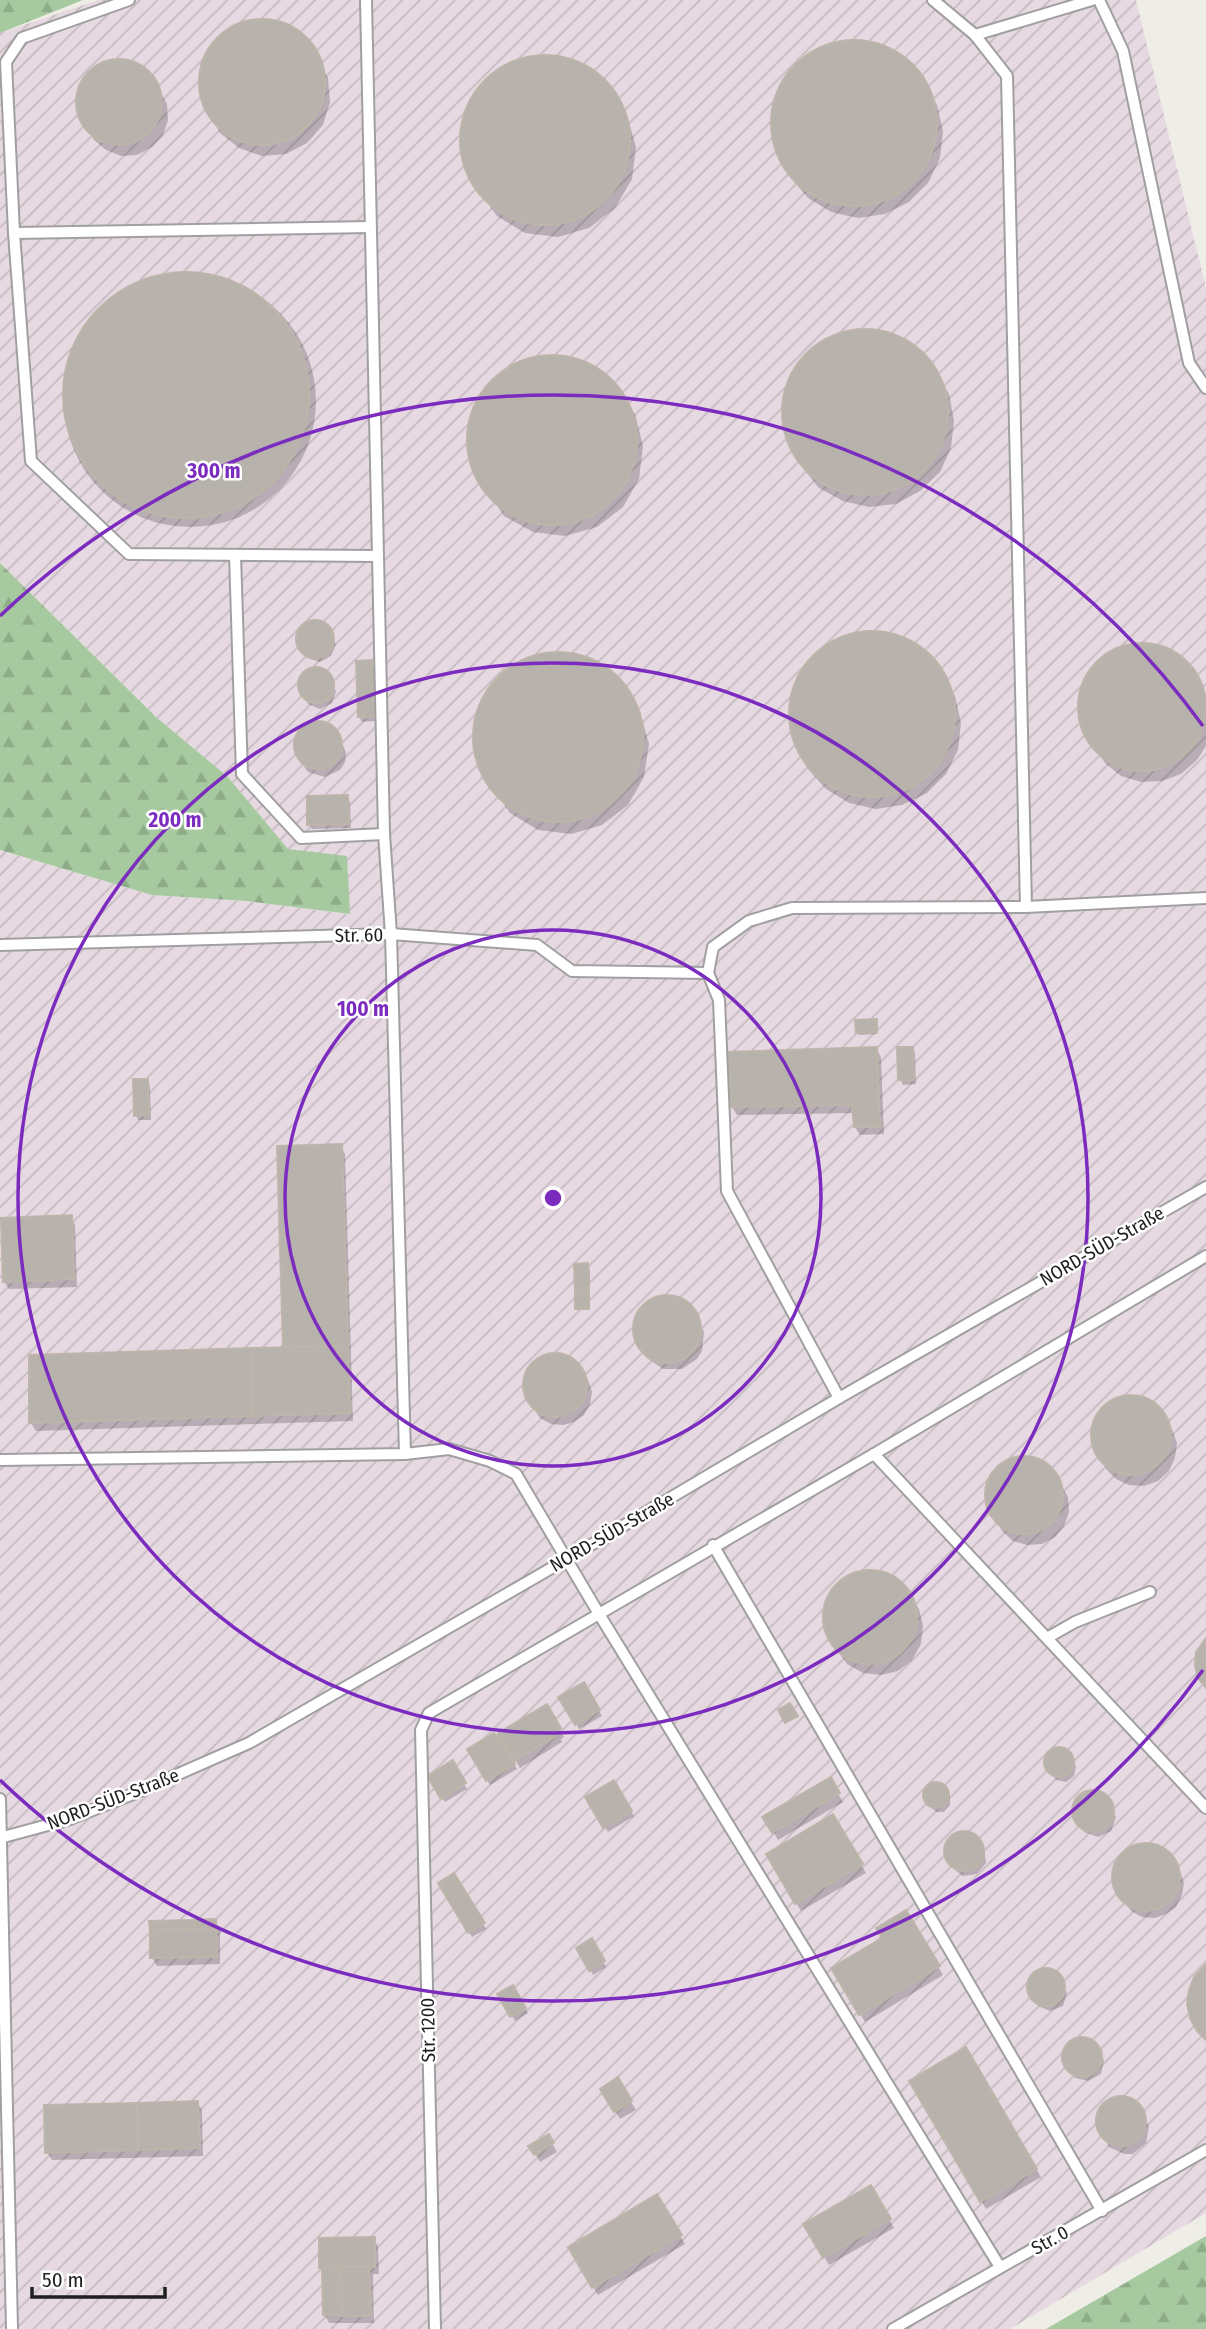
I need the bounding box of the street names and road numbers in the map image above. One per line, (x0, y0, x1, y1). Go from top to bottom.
street label: Str. 60 (335, 923, 383, 947)
street label: NORD-SÜD-Straße (1036, 1201, 1168, 1291)
street label: NORD-SÜD-Straße (546, 1487, 678, 1577)
street label: NORD-SÜD-Straße (44, 1763, 182, 1835)
street label: Str. 1200 (416, 1997, 440, 2063)
street label: Str. 0 (1027, 2220, 1073, 2260)

